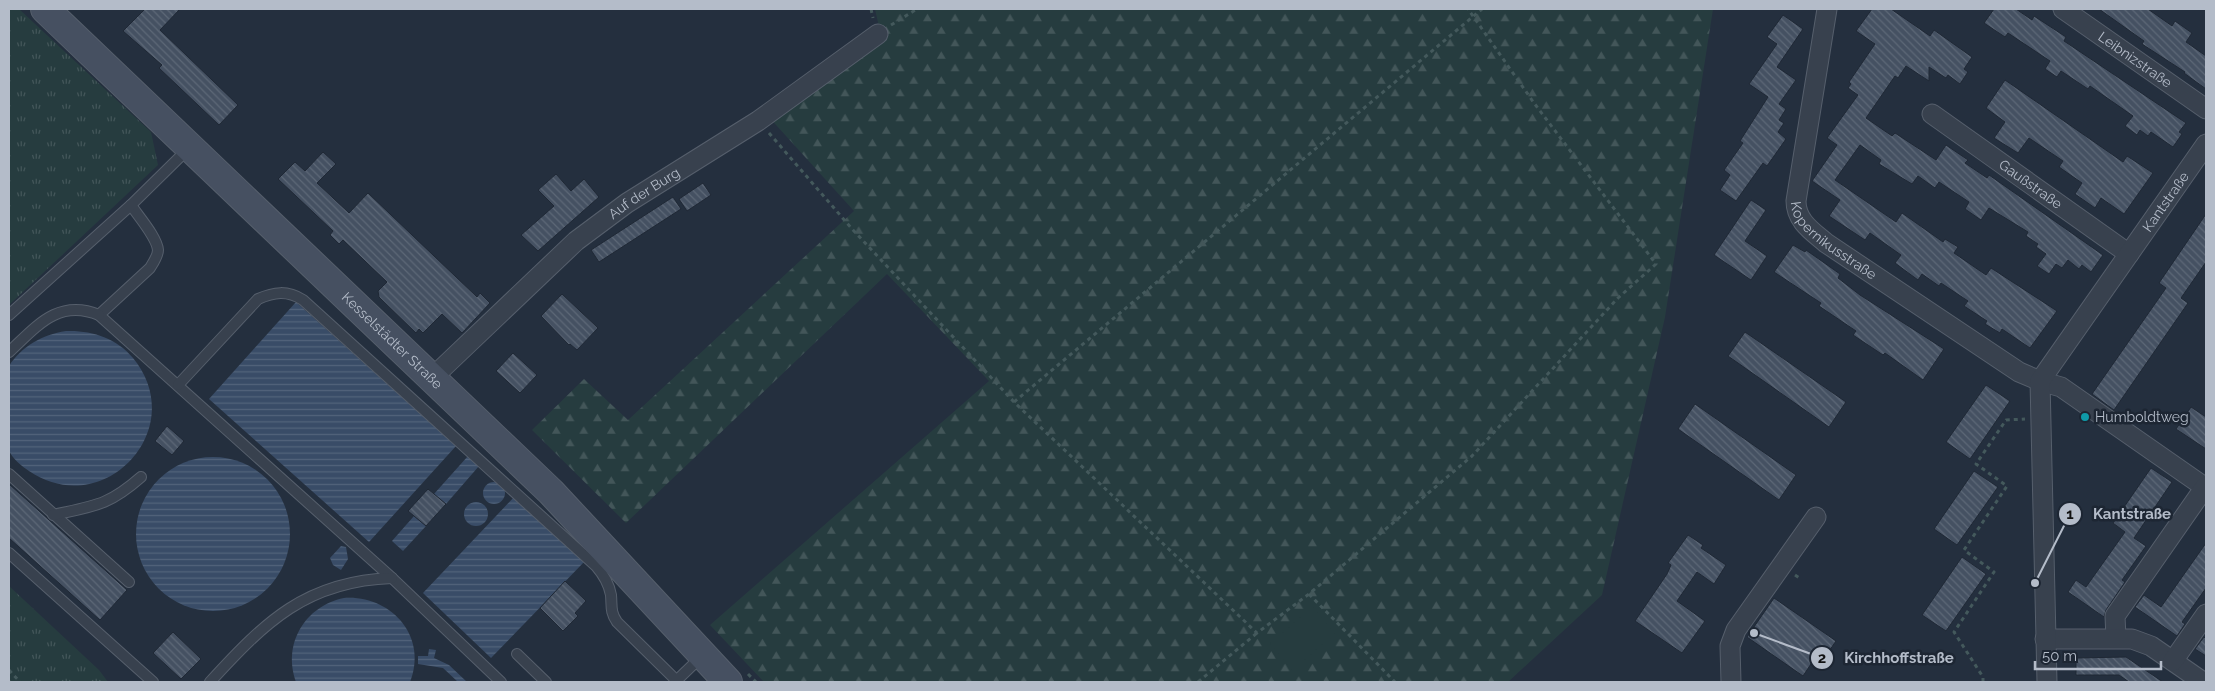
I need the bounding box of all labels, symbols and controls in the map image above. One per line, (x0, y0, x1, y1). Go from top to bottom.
street label: Leibnizstraße (2095, 28, 2175, 91)
street label: Gaußstraße (1996, 156, 2065, 212)
street label: Auf der Burg (605, 164, 683, 222)
street label: Kantstraße (2139, 169, 2192, 235)
street label: Kopernikusstraße (1788, 200, 1880, 282)
street label: Kesselstädter Straße (339, 289, 446, 392)
place label: Humboldtweg (2095, 409, 2189, 425)
marker: Humboldtweg (2079, 411, 2091, 423)
callout: Kantstraße (2058, 499, 2181, 529)
text: 1 (2066, 505, 2074, 523)
text: Kantstraße (2093, 505, 2171, 523)
scale bar (2035, 638, 2161, 670)
callout: Kirchhoffstraße (1809, 643, 1964, 673)
text: 50 m (2042, 647, 2077, 665)
text: 2 (1818, 649, 1826, 667)
text: Kirchhoffstraße (1844, 649, 1954, 667)

